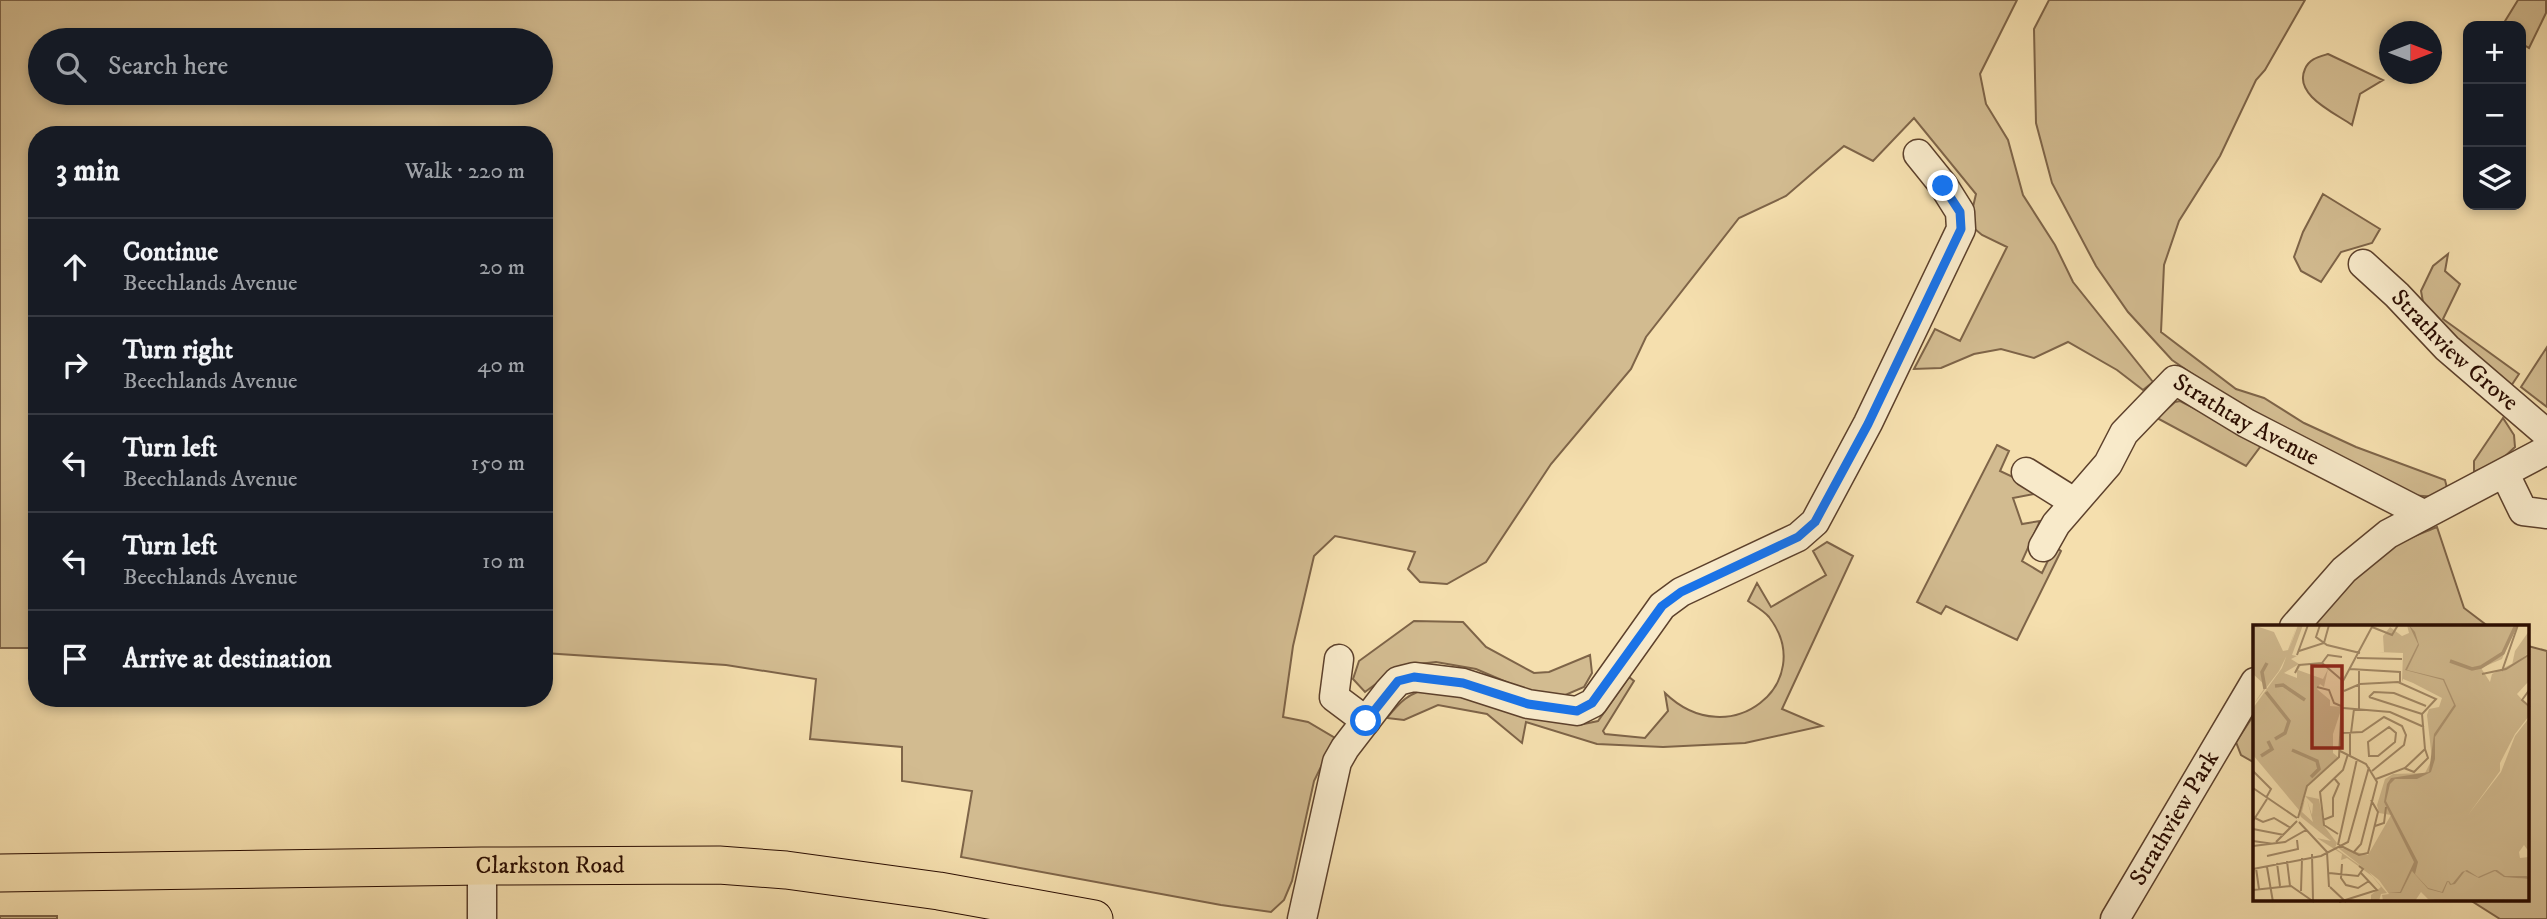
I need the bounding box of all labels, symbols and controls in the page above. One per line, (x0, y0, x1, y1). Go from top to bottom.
north arrow (2379, 21, 2442, 84)
map controls (2463, 21, 2526, 210)
button: + (2463, 21, 2526, 84)
search box (28, 28, 553, 105)
icon: search (52, 48, 90, 86)
text: Search here (108, 50, 228, 83)
button: − (2463, 84, 2526, 147)
button: layers (2463, 147, 2526, 210)
text: 3 min (56, 153, 120, 190)
text: Walk · 220 m (405, 157, 525, 186)
route end (1927, 170, 1958, 201)
text: Continue (123, 236, 218, 269)
icon: ahead (56, 248, 94, 286)
text: 20 m (479, 253, 525, 282)
text: Beechlands Avenue (123, 269, 298, 298)
street label: Strathview Grove (2385, 283, 2525, 418)
text: Turn right (123, 334, 233, 367)
icon: right (56, 346, 94, 384)
text: 40 m (477, 351, 525, 380)
text: Beechlands Avenue (123, 367, 298, 396)
street label: Strathtay Avenue (2167, 367, 2324, 473)
text: Turn left (123, 432, 217, 465)
icon: left (56, 444, 94, 482)
text: 150 m (471, 449, 525, 478)
text: Beechlands Avenue (123, 465, 298, 494)
text: Turn left (123, 530, 217, 563)
icon: left (56, 542, 94, 580)
text: 10 m (482, 547, 525, 576)
text: Beechlands Avenue (123, 563, 298, 592)
inset map (2253, 625, 2530, 902)
icon: arrive (56, 640, 94, 678)
text: Arrive at destination (123, 643, 332, 676)
route start (1350, 705, 1381, 736)
street label: Strathview Park (2123, 745, 2226, 891)
street label: Clarkston Road (475, 850, 624, 881)

